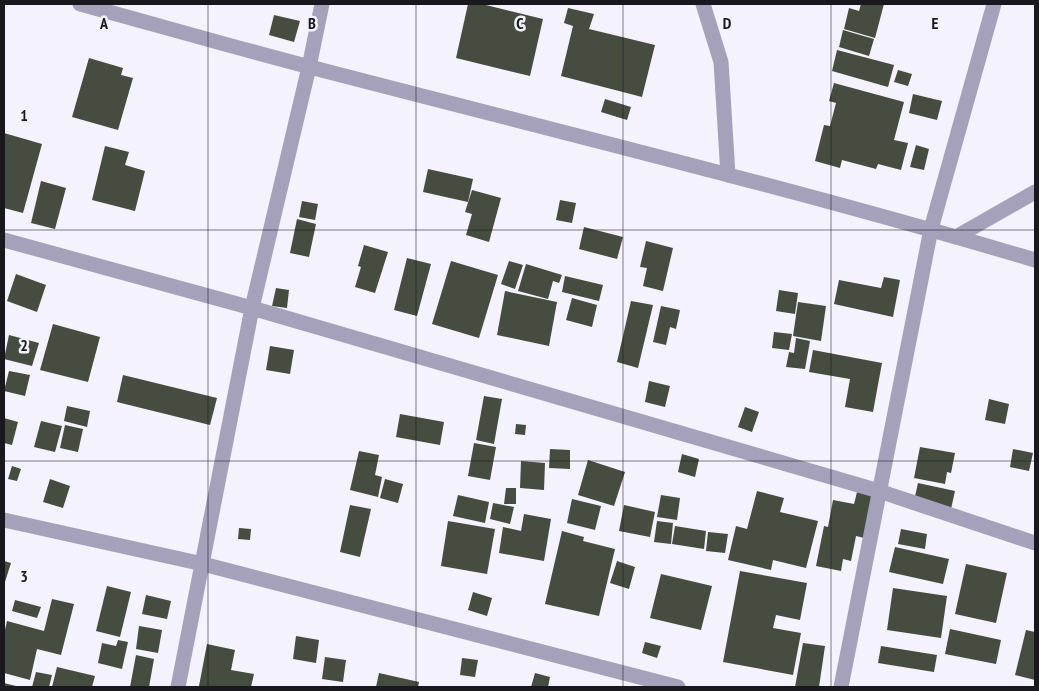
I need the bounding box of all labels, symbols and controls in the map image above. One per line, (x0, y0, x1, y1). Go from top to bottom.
text: A (99, 13, 109, 33)
text: B (308, 13, 316, 33)
text: C (516, 13, 524, 33)
text: D (723, 13, 732, 33)
text: E (932, 13, 939, 33)
text: 1 (20, 105, 28, 125)
text: 2 (20, 335, 28, 355)
text: 3 (20, 566, 28, 586)

